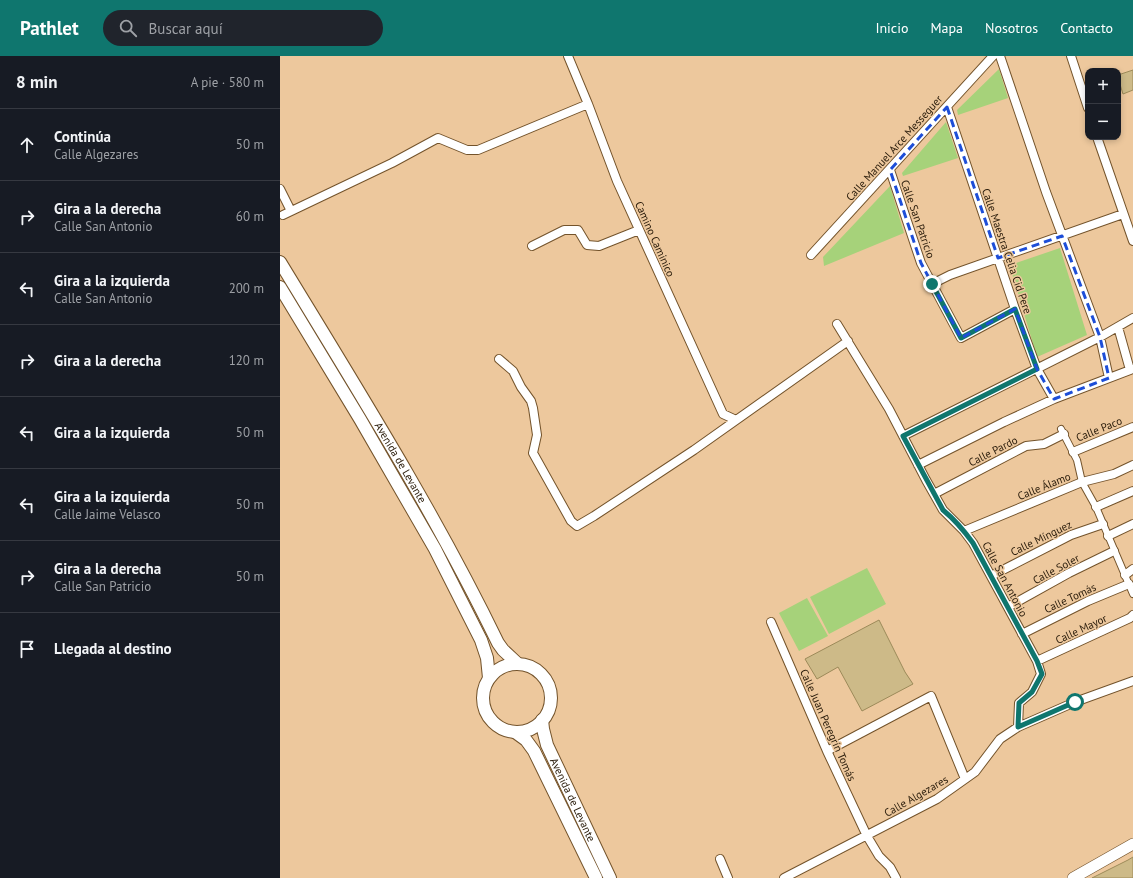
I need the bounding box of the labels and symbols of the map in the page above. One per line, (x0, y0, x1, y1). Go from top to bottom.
street label: Calle Manuel Arce Messeguer (843, 92, 945, 204)
street label: Calle San Patricio (898, 178, 938, 260)
street label: Calle Maestra Celia Cid Pere (979, 187, 1035, 316)
street label: Camino Caminico (632, 199, 678, 279)
route end (923, 275, 941, 293)
street label: Calle Paco (1074, 413, 1124, 445)
street label: Avenida de Levante (372, 420, 430, 506)
street label: Calle Pardo (966, 433, 1020, 469)
street label: Calle Álamo (1015, 469, 1073, 503)
street label: Calle Mínguez (1008, 517, 1074, 559)
street label: Calle San Antonio (979, 539, 1031, 619)
street label: Calle Soler (1030, 551, 1082, 587)
street label: Calle Tomás (1042, 580, 1099, 616)
street label: Calle Mayor (1053, 611, 1109, 647)
street label: Calle Juan Peregrín Tomás (797, 667, 859, 784)
route start (1066, 693, 1084, 711)
street label: Avenida de Levante (547, 756, 599, 844)
street label: Calle Algezares (882, 772, 951, 820)

